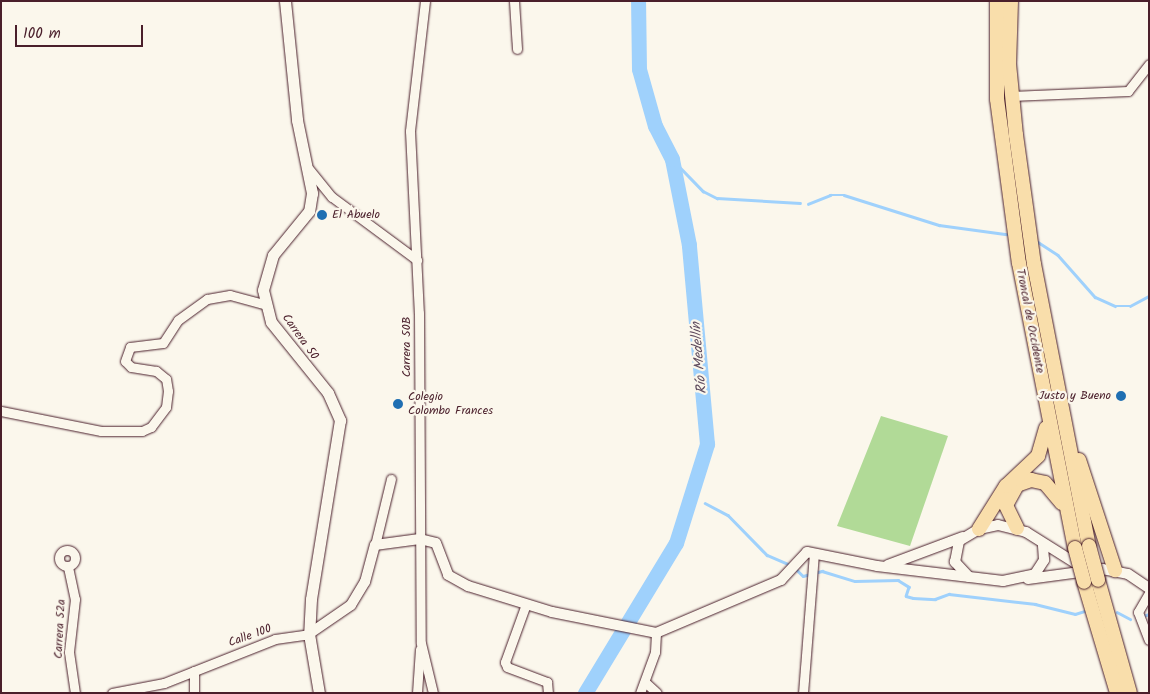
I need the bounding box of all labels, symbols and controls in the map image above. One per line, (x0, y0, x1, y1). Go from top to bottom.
scale bar (18, 15, 145, 47)
text: 100 m (23, 22, 61, 46)
place label: El Abuelo (332, 208, 380, 222)
marker: El Abuelo (316, 209, 328, 221)
street label: Troncal de Occidente (1013, 268, 1047, 374)
street label: Carrera 50 (279, 311, 321, 363)
street label: Carrera 50B (400, 317, 414, 377)
water label: Río Medellín (688, 322, 710, 394)
place label: Justo y Bueno (1039, 389, 1111, 403)
place label: Colegio Colombo Frances (408, 390, 493, 418)
marker: Justo y Bueno (1115, 390, 1127, 402)
marker: Colegio Colombo Frances (392, 398, 404, 410)
street label: Carrera 52a (51, 599, 69, 659)
street label: Calle 100 (227, 622, 273, 650)

